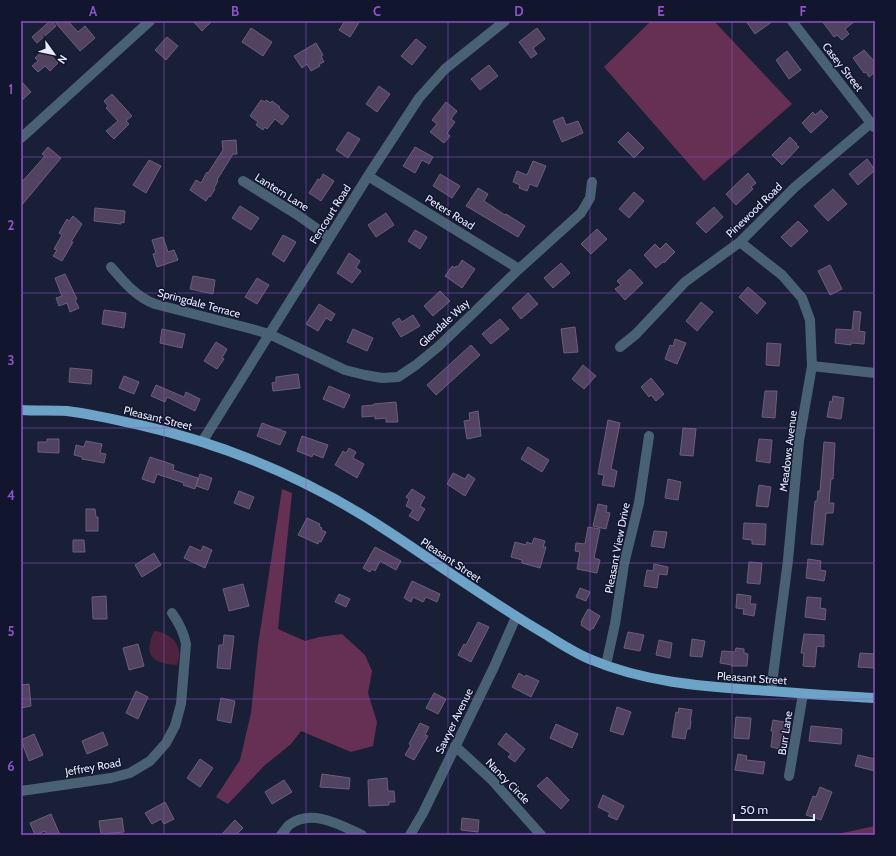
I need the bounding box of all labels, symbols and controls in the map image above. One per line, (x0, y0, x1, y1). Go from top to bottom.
text: A (89, 3, 98, 19)
text: B (231, 3, 239, 19)
text: C (373, 3, 381, 19)
text: D (514, 3, 524, 19)
text: E (657, 3, 665, 19)
text: F (800, 3, 807, 19)
north arrow (34, 34, 74, 74)
street label: Casey Street (819, 40, 867, 95)
text: N (54, 52, 70, 67)
text: 1 (9, 81, 13, 97)
street label: Lantern Lane (252, 170, 312, 214)
street label: Pinewood Road (723, 180, 785, 240)
street label: Fencourt Road (306, 182, 354, 246)
street label: Peters Road (423, 191, 477, 233)
text: 2 (8, 217, 15, 233)
street label: Springdale Terrace (156, 285, 242, 321)
street label: Glendale Way (416, 296, 473, 350)
text: 3 (7, 352, 15, 368)
street label: Pleasant Street (122, 403, 194, 433)
street label: Meadows Avenue (776, 409, 800, 492)
text: 4 (7, 487, 15, 503)
street label: Pleasant View Drive (601, 501, 633, 595)
street label: Pleasant Street (418, 535, 484, 586)
text: 5 (8, 623, 15, 639)
street label: Pleasant Street (717, 669, 788, 687)
street label: Sawyer Avenue (432, 685, 476, 756)
street label: Burr Lane (775, 710, 795, 756)
street label: Jeffrey Road (63, 755, 122, 779)
street label: Nancy Circle (483, 755, 533, 807)
text: 6 (7, 758, 15, 774)
scale bar (734, 796, 814, 822)
text: 50 m (740, 802, 768, 817)

